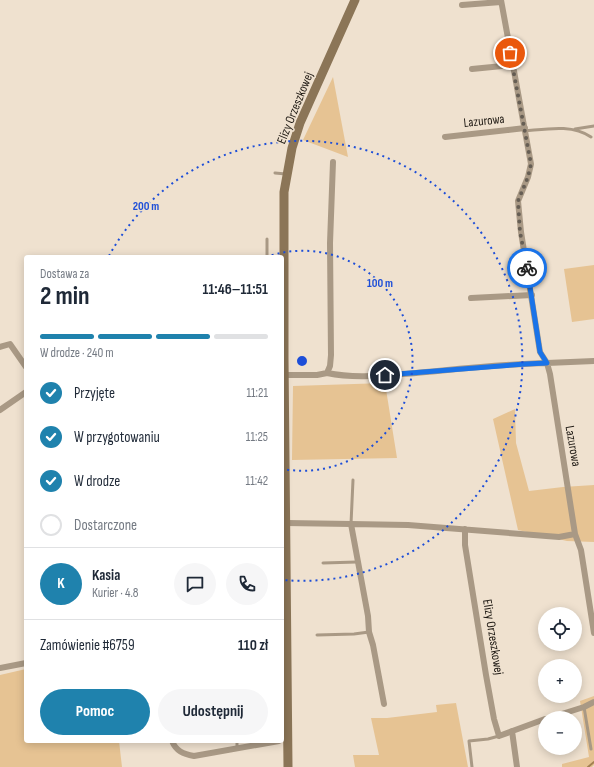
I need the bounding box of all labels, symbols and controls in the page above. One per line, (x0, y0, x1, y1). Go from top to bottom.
pin (493, 36, 527, 70)
icon: bag (499, 42, 521, 64)
street label: Elizy Orzeszkowej (273, 70, 317, 146)
street label: Lazurowa (463, 111, 505, 131)
text: 200 m (133, 199, 159, 214)
courier (507, 248, 547, 288)
icon: bike (516, 257, 538, 279)
text: Dostawa za (40, 266, 89, 282)
text: 100 m (367, 276, 393, 291)
text: 11:46–11:51 (203, 280, 268, 299)
text: 2 min (40, 281, 90, 312)
text: W drodze · 240 m (40, 345, 114, 361)
centre of rings (295, 354, 309, 368)
pin (368, 358, 402, 392)
icon: home (374, 364, 396, 386)
icon: check (40, 382, 62, 404)
text: Przyjęte (74, 384, 115, 403)
text: 11:21 (246, 385, 268, 401)
street label: Lazurowa (562, 424, 584, 468)
icon: check (40, 426, 62, 448)
text: W przygotowaniu (74, 428, 160, 447)
text: 11:25 (246, 429, 268, 445)
icon: check (40, 470, 62, 492)
text: W drodze (74, 472, 120, 491)
text: 11:42 (246, 473, 268, 489)
text: Dostarczone (74, 516, 137, 535)
button: chat (174, 563, 216, 605)
button: phone (226, 563, 268, 605)
text: Kasia (92, 566, 120, 585)
text: K (57, 574, 65, 593)
text: Kurier · 4.8 (92, 585, 139, 601)
street label: Elizy Orzeszkowej (479, 598, 507, 676)
map controls (538, 607, 582, 755)
button: locate (538, 607, 582, 651)
text: Zamówienie #6759 (40, 636, 135, 655)
text: 110 zł (238, 636, 268, 655)
button: + (538, 659, 582, 703)
button: Pomoc (40, 689, 150, 735)
button: Udostępnij (158, 689, 268, 735)
button: − (538, 711, 582, 755)

